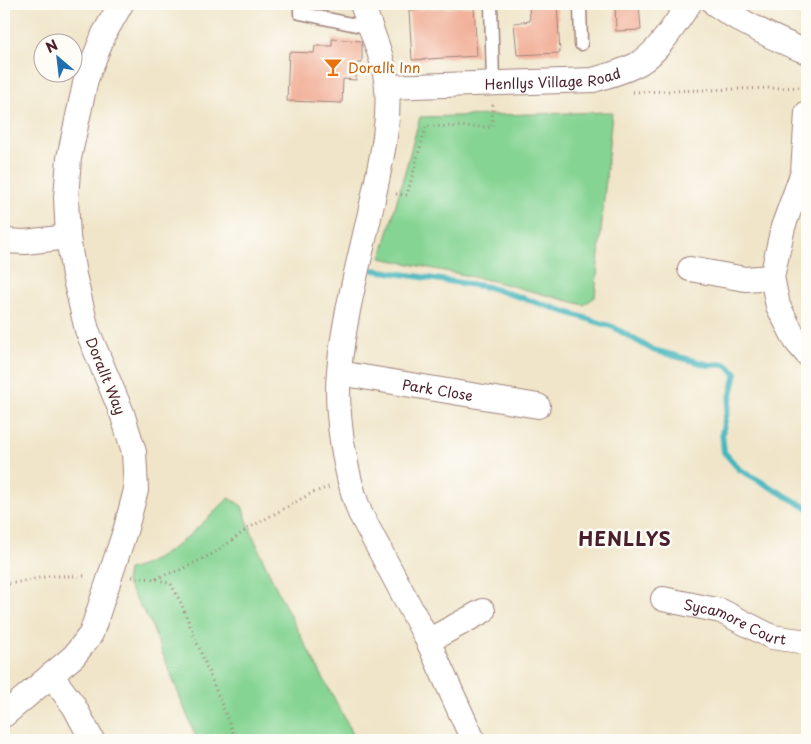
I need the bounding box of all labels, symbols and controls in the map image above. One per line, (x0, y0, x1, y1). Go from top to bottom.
north arrow (32, 32, 82, 82)
text: N (42, 34, 61, 58)
bar icon: Dorallt Inn (322, 56, 344, 78)
place label: Dorallt Inn (348, 57, 420, 78)
street label: Henllys Village Road (484, 62, 623, 94)
street label: Dorallt Way (81, 334, 131, 418)
street label: Park Close (401, 373, 475, 406)
district label: HENLLYS (578, 524, 672, 552)
street label: Sycamore Court (682, 593, 788, 649)

